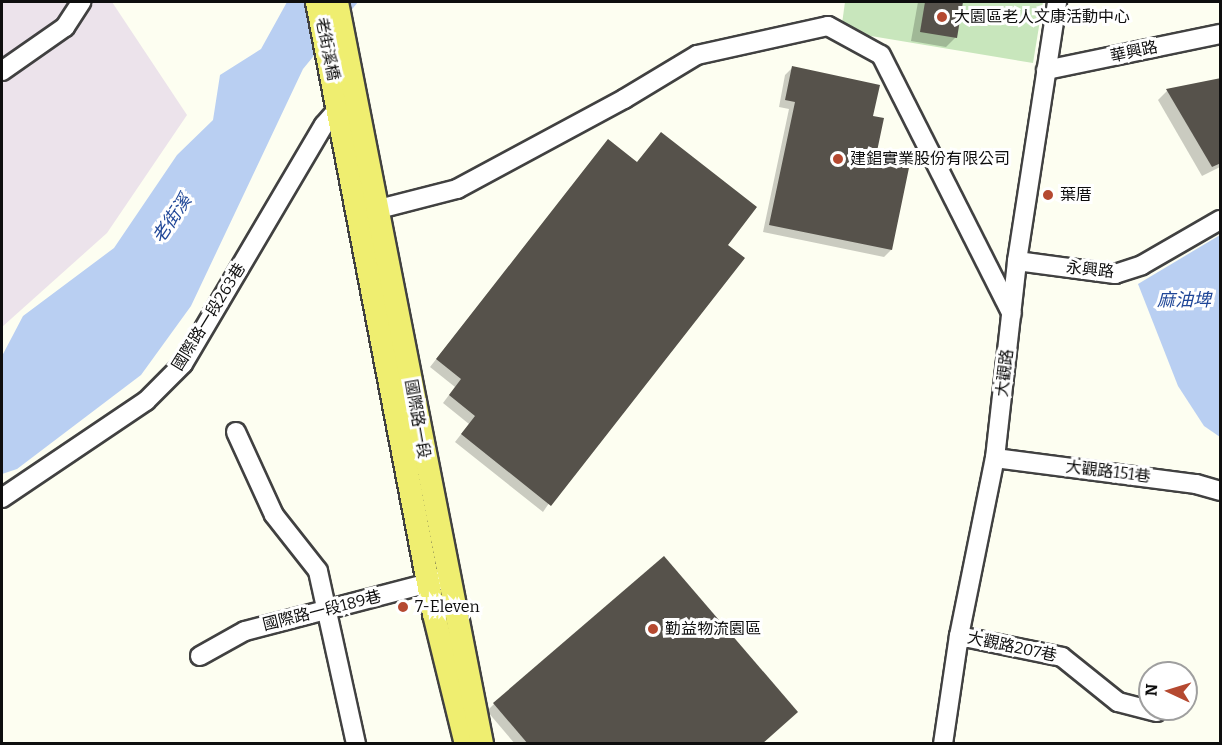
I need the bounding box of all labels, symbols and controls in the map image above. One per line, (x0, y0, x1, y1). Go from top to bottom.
place label: 大園區老人文康活動中心 (954, 7, 1130, 27)
marker: 大園區老人文康活動中心 (935, 10, 949, 24)
street label: 老街溪橋 (311, 16, 343, 82)
street label: 華興路 (1109, 38, 1159, 66)
place label: 建錩實業股份有限公司 (850, 149, 1010, 169)
marker: 建錩實業股份有限公司 (831, 152, 845, 166)
place label: 葉厝 (1060, 185, 1092, 205)
marker: 葉厝 (1041, 188, 1055, 202)
water label: 老街溪 (148, 191, 196, 247)
street label: 永興路 (1065, 258, 1115, 282)
street label: 國際路一段263巷 (168, 260, 250, 374)
water label: 麻油埤 (1157, 289, 1211, 311)
street label: 大觀路 (993, 348, 1017, 398)
street label: 國際路一段 (401, 378, 433, 460)
street label: 大觀路151巷 (1064, 457, 1152, 487)
street label: 國際路一段189巷 (261, 587, 383, 635)
place label: 7-Eleven (415, 597, 480, 617)
marker: 7-Eleven (396, 600, 410, 614)
place label: 勤益物流園區 (665, 619, 761, 639)
marker: 勤益物流園區 (646, 622, 660, 636)
street label: 大觀路207巷 (966, 628, 1058, 666)
north arrow (1138, 661, 1198, 721)
text: N (1142, 683, 1161, 697)

